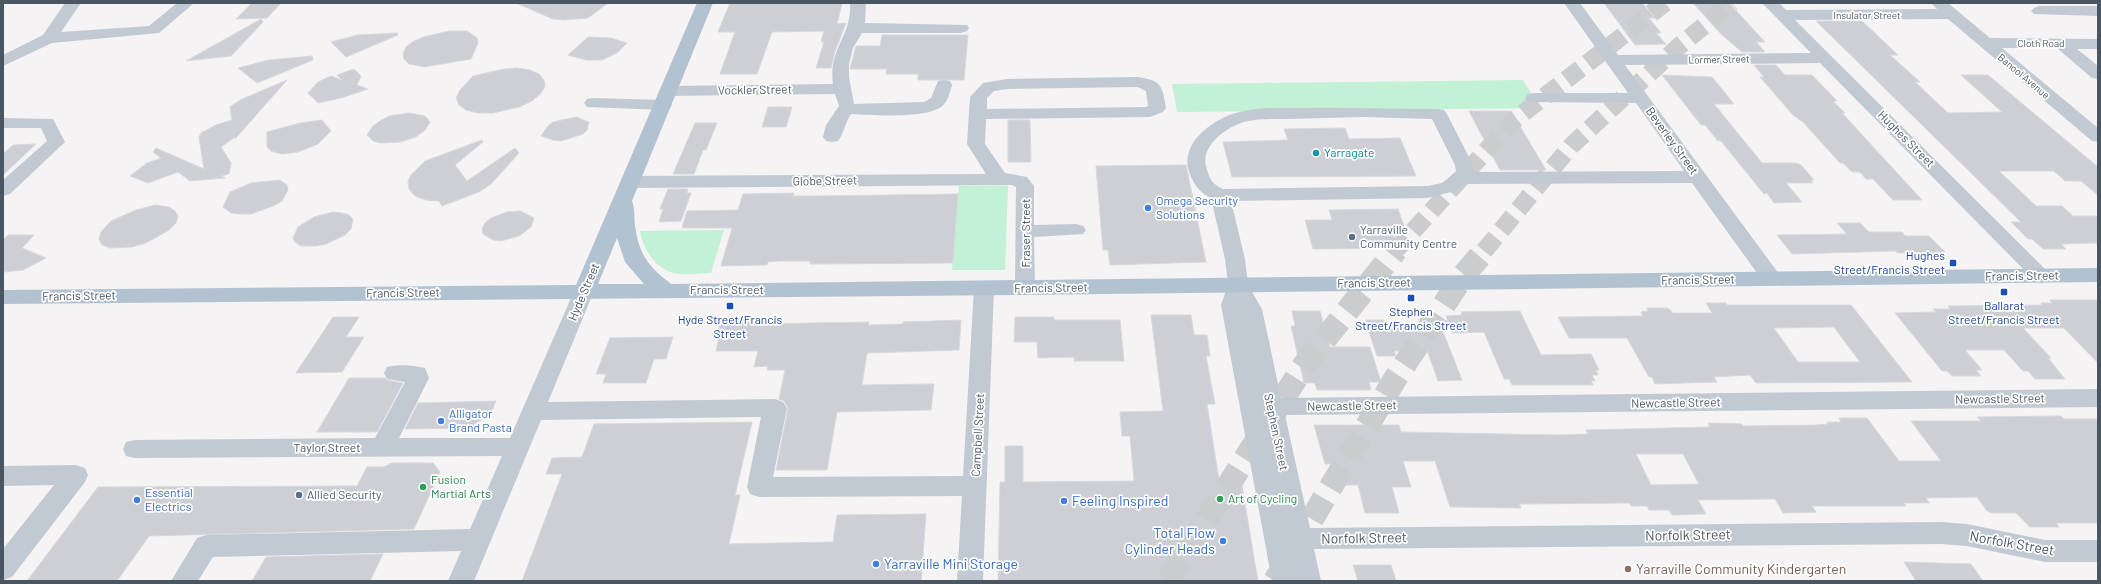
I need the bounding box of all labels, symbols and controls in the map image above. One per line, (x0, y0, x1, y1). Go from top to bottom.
street label: Insulator Street (1833, 9, 1901, 21)
street label: Cloth Road (2018, 37, 2064, 49)
street label: Banool Avenue (1996, 51, 2052, 101)
street label: Lormer Street (1688, 52, 1750, 66)
street label: Vockler Street (718, 81, 792, 97)
street label: Beverley Street (1644, 104, 1702, 177)
street label: Hughes Street (1875, 107, 1938, 170)
place label: Yarragate (1324, 145, 1374, 159)
marker: Yarragate (1311, 148, 1321, 158)
street label: Globe Street (793, 172, 857, 188)
place label: Omega Security Solutions (1156, 193, 1239, 221)
street label: Fraser Street (1018, 199, 1032, 267)
marker: Omega Security Solutions (1143, 203, 1153, 213)
place label: Yarraville Community Centre (1360, 222, 1457, 250)
marker: Yarraville Community Centre (1347, 232, 1357, 242)
place label: Hughes Street/Francis Street (1834, 248, 1945, 276)
marker: Hughes Street/Francis Street (1948, 258, 1958, 268)
street label: Hyde Street (565, 261, 601, 323)
street label: Francis Street (1985, 267, 2059, 283)
street label: Francis Street (1661, 271, 1735, 287)
street label: Francis Street (1337, 274, 1411, 290)
street label: Francis Street (1014, 279, 1088, 295)
street label: Francis Street (690, 282, 764, 296)
street label: Francis Street (366, 284, 440, 300)
street label: Francis Street (42, 287, 116, 303)
marker: Ballarat Street/Francis Street (1999, 287, 2009, 297)
marker: Stephen Street/Francis Street (1406, 293, 1416, 303)
place label: Ballarat Street/Francis Street (1948, 298, 2060, 326)
marker: Hyde Street/Francis Street (725, 301, 735, 311)
place label: Stephen Street/Francis Street (1355, 304, 1467, 332)
place label: Hyde Street/Francis Street (678, 312, 783, 340)
street label: Newcastle Street (1955, 390, 2045, 406)
street label: Stephen Street (1262, 392, 1292, 472)
street label: Campbell Street (968, 393, 986, 477)
street label: Newcastle Street (1631, 394, 1721, 410)
street label: Newcastle Street (1307, 397, 1397, 413)
place label: Alligator Brand Pasta (449, 406, 512, 434)
marker: Alligator Brand Pasta (436, 416, 446, 426)
street label: Taylor Street (293, 440, 361, 454)
place label: Fusion Martial Arts (431, 472, 491, 500)
marker: Fusion Martial Arts (418, 482, 428, 492)
place label: Essential Electrics (145, 485, 193, 513)
place label: Allied Security (307, 487, 382, 501)
marker: Allied Security (294, 490, 304, 500)
place label: Art of Cycling (1228, 491, 1297, 505)
place label: Feeling Inspired (1072, 492, 1168, 509)
marker: Art of Cycling (1215, 494, 1225, 504)
marker: Essential Electrics (132, 495, 142, 505)
marker: Feeling Inspired (1059, 496, 1069, 506)
place label: Total Flow Cylinder Heads (1125, 524, 1215, 557)
street label: Norfolk Street (1645, 525, 1731, 544)
street label: Norfolk Street (1968, 527, 2056, 558)
street label: Norfolk Street (1321, 528, 1407, 547)
marker: Total Flow Cylinder Heads (1218, 536, 1228, 546)
place label: Yarraville Mini Storage (884, 555, 1018, 572)
marker: Yarraville Mini Storage (871, 559, 881, 569)
place label: Yarraville Community Kindergarten (1636, 560, 1846, 577)
marker: Yarraville Community Kindergarten (1623, 564, 1633, 574)

